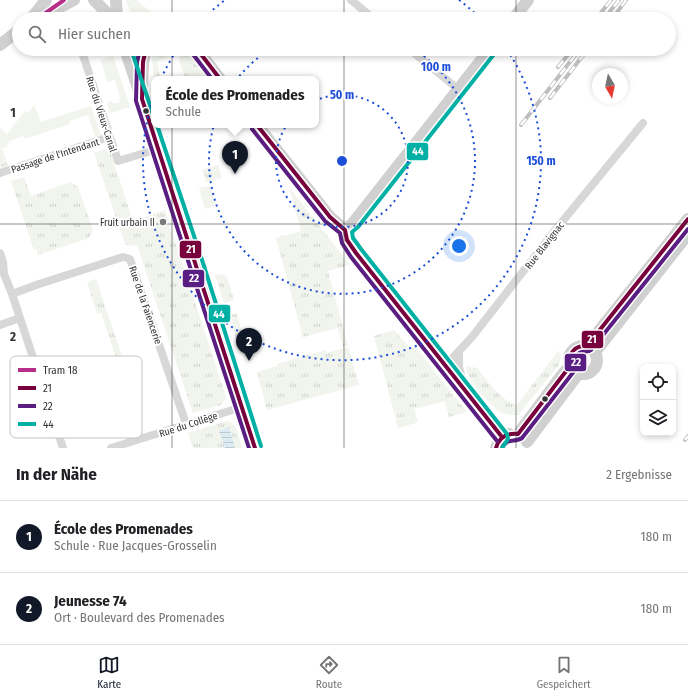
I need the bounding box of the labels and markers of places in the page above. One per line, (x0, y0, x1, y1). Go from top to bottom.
unlabelled marker (141, 106, 151, 116)
pin: 1 (222, 141, 248, 174)
centre of rings (335, 154, 349, 168)
place label: Fruit urbain II (100, 217, 155, 229)
marker: Fruit urbain II (158, 217, 168, 227)
pin: 2 (236, 328, 262, 361)
unlabelled marker (540, 394, 550, 404)

